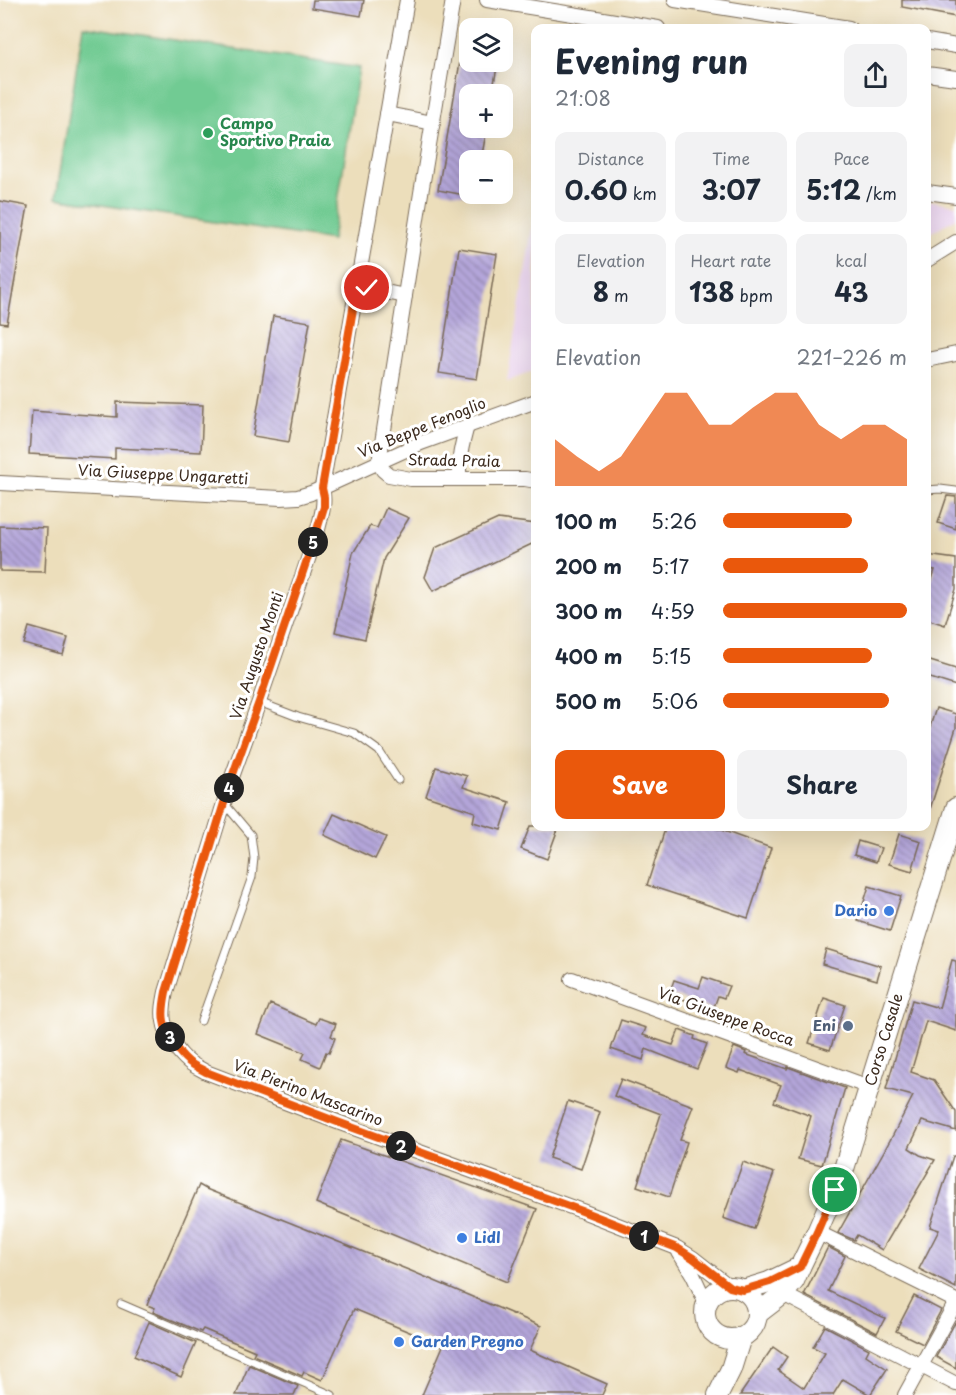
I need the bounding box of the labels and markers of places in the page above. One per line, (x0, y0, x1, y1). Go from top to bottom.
place label: Campo Sportivo Praia (220, 111, 332, 151)
marker: Campo Sportivo Praia (201, 126, 215, 140)
pin (341, 262, 392, 313)
pin: 5 (298, 527, 328, 557)
pin: 4 (214, 773, 244, 803)
place label: Dario (834, 898, 877, 921)
marker: Dario (882, 904, 896, 918)
place label: Eni (813, 1013, 836, 1036)
marker: Eni (841, 1019, 855, 1033)
pin: 3 (155, 1022, 185, 1052)
pin: 2 (386, 1131, 416, 1161)
pin (809, 1164, 860, 1215)
pin: 1 (629, 1221, 659, 1251)
place label: Lidl (474, 1225, 501, 1248)
marker: Lidl (455, 1231, 469, 1245)
place label: Garden Pregno (411, 1329, 524, 1352)
marker: Garden Pregno (392, 1335, 406, 1349)

